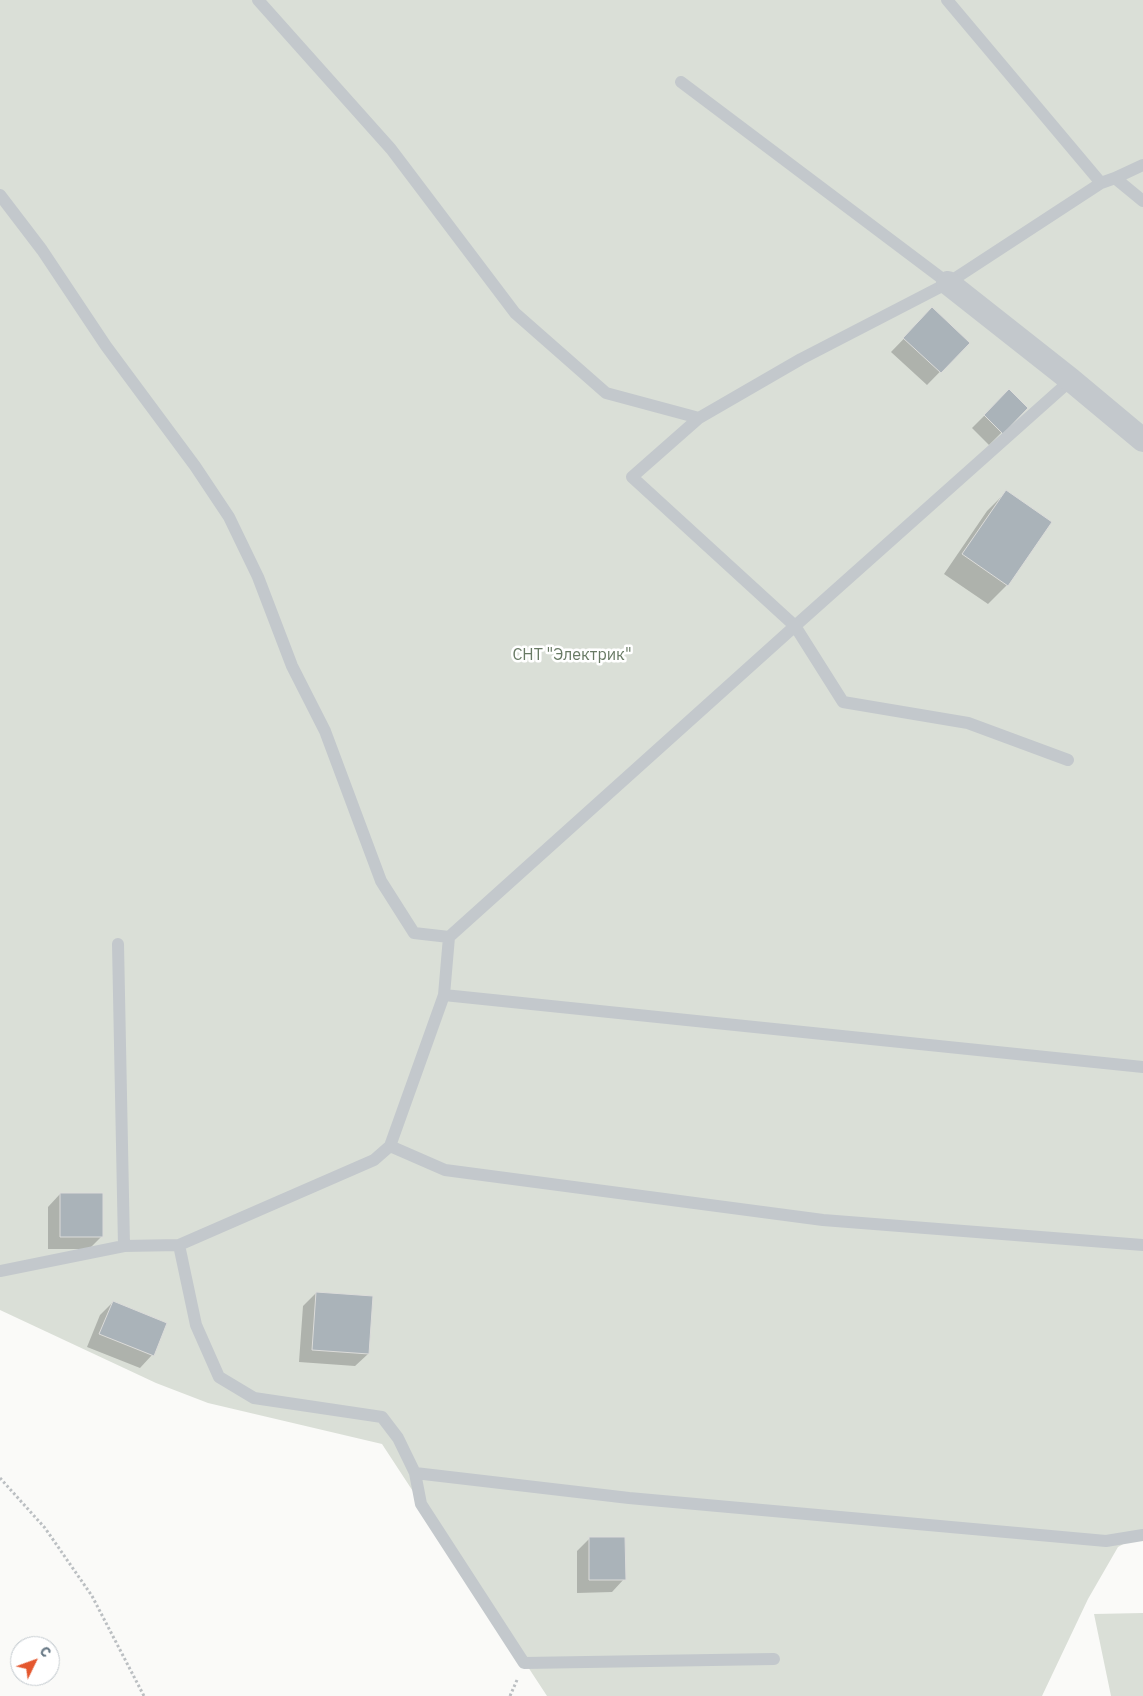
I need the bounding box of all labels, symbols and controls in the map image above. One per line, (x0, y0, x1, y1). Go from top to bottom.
park label: СНТ "Электрик" (512, 645, 632, 665)
north arrow (10, 1636, 60, 1686)
text: С (36, 1642, 55, 1661)

